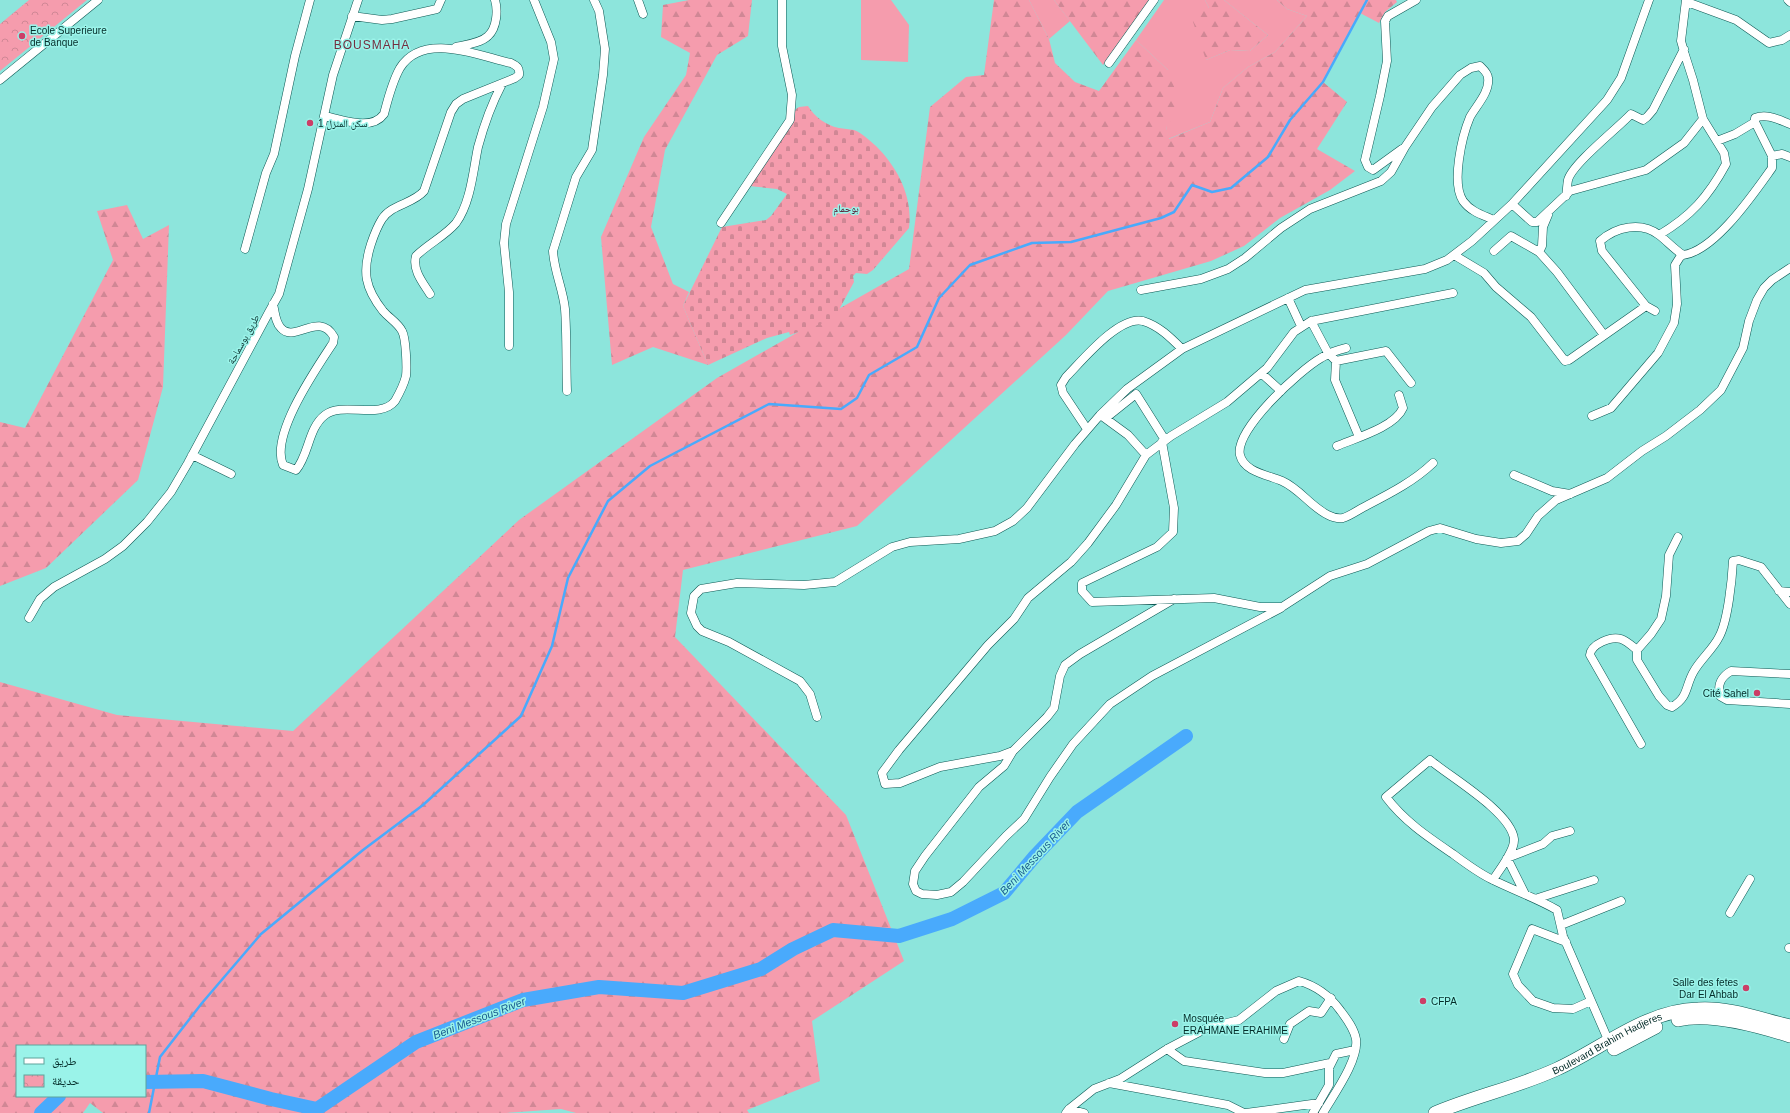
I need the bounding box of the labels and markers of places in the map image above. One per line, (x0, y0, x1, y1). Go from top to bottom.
place label: Ecole Superieure de Banque (30, 25, 107, 48)
marker: Ecole Superieure de Banque (17, 31, 27, 41)
marker: سكن المنزل 1 (305, 118, 315, 128)
place label: سكن المنزل 1 (318, 118, 368, 130)
place label: Cité Sahel (1703, 688, 1749, 699)
marker: Cité Sahel (1752, 688, 1762, 698)
place label: Salle des fetes Dar El Ahbab (1672, 977, 1738, 1000)
marker: Salle des fetes Dar El Ahbab (1741, 983, 1751, 993)
marker: CFPA (1418, 996, 1428, 1006)
place label: CFPA (1431, 996, 1457, 1007)
place label: Mosquée ERAHMANE ERAHIME (1183, 1013, 1288, 1036)
marker: Mosquée ERAHMANE ERAHIME (1170, 1019, 1180, 1029)

